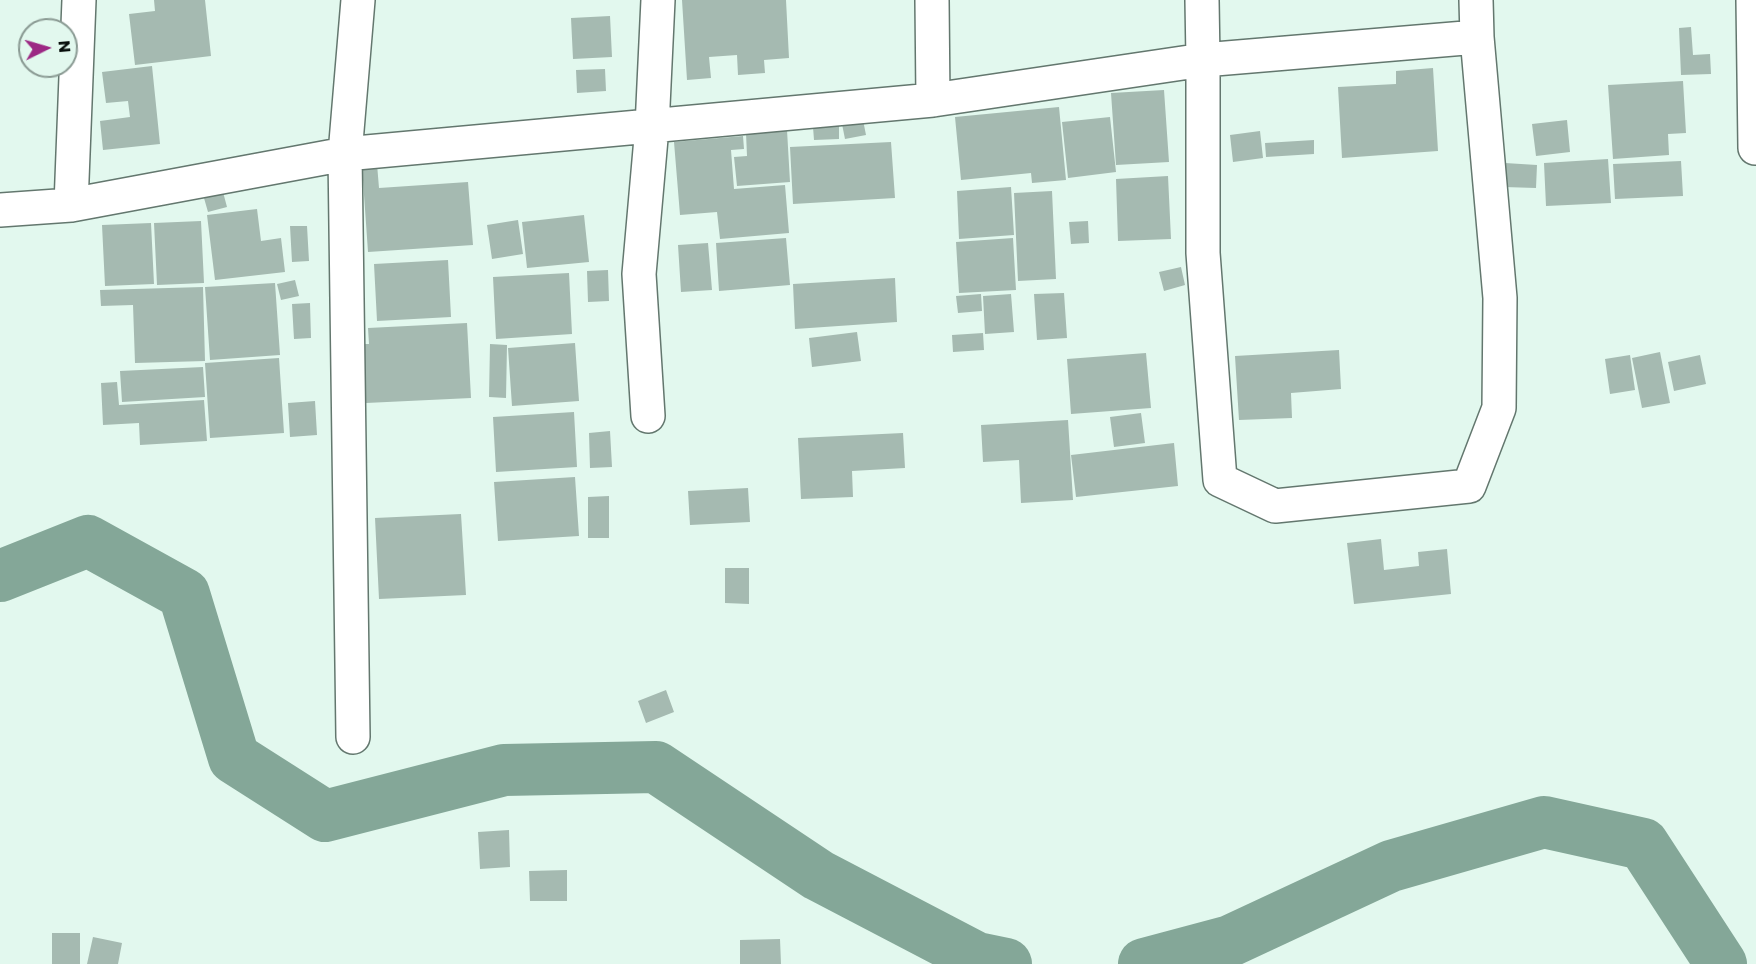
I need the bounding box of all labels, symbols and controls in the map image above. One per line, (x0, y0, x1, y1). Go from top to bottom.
north arrow (18, 18, 78, 78)
text: N (52, 40, 76, 54)

